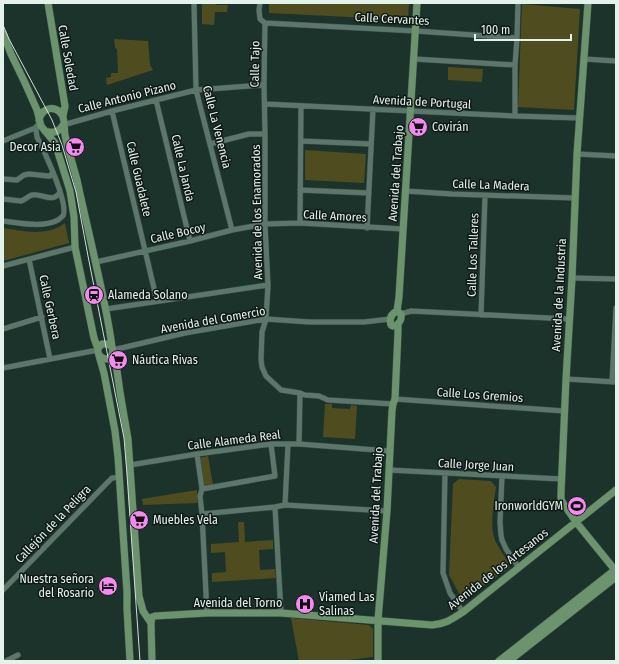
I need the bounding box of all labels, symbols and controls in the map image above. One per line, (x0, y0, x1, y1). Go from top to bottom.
street label: Calle Cervantes (354, 10, 430, 28)
scale bar (475, 16, 571, 42)
text: 100 m (481, 23, 510, 37)
street label: Calle Soledad (55, 24, 81, 92)
street label: Calle Tajo (248, 40, 262, 88)
street label: Calle Antonio Pizano (77, 78, 177, 116)
street label: Calle La Venencia (200, 84, 234, 170)
street label: Avenida de Portugal (373, 92, 471, 112)
supermarket icon: Covirán (407, 116, 429, 138)
place label: Covirán (432, 120, 469, 134)
street label: Avenida del Trabajo (386, 124, 406, 222)
street label: Calle La Janda (168, 133, 198, 203)
supermarket icon: Decor Asia (64, 136, 86, 158)
place label: Decor Asia (10, 140, 61, 154)
street label: Calle Guadalete (124, 140, 154, 218)
street label: Avenida de los Enamorados (249, 144, 265, 280)
street label: Calle La Madera (452, 177, 530, 193)
street label: Calle Amores (303, 207, 367, 225)
street label: Calle Los Talleres (465, 213, 481, 297)
street label: Calle Bocoy (149, 220, 208, 246)
street label: Avenida de la Industria (549, 238, 569, 352)
street label: Calle Gerbera (36, 273, 64, 341)
station icon: Alameda Solano (83, 284, 105, 306)
place label: Alameda Solano (108, 288, 187, 302)
street label: Avenida del Comercio (160, 304, 266, 336)
supermarket icon: Náutica Rivas (107, 349, 129, 371)
place label: Náutica Rivas (132, 353, 198, 367)
street label: Calle Los Gremios (436, 385, 524, 405)
street label: Calle Alameda Real (187, 427, 281, 453)
street label: Avenida del Trabajo (366, 446, 386, 544)
street label: Calle Jorge Juan (438, 456, 514, 474)
street label: Callejón de la Peligra (12, 482, 94, 566)
sports icon: IronworldGYM (566, 495, 588, 517)
place label: IronworldGYM (495, 499, 563, 513)
supermarket icon: Muebles Vela (128, 509, 150, 531)
place label: Muebles Vela (153, 513, 218, 527)
street label: Avenida de los Artesanos (445, 525, 551, 613)
place label: Nuestra señora del Rosario (20, 572, 94, 600)
hotel icon: Nuestra señora del Rosario (97, 575, 119, 597)
place label: Viamed Las Salinas (319, 590, 375, 618)
hospital icon: Viamed Las Salinas (294, 593, 316, 615)
street label: Avenida del Torno (194, 596, 282, 610)

